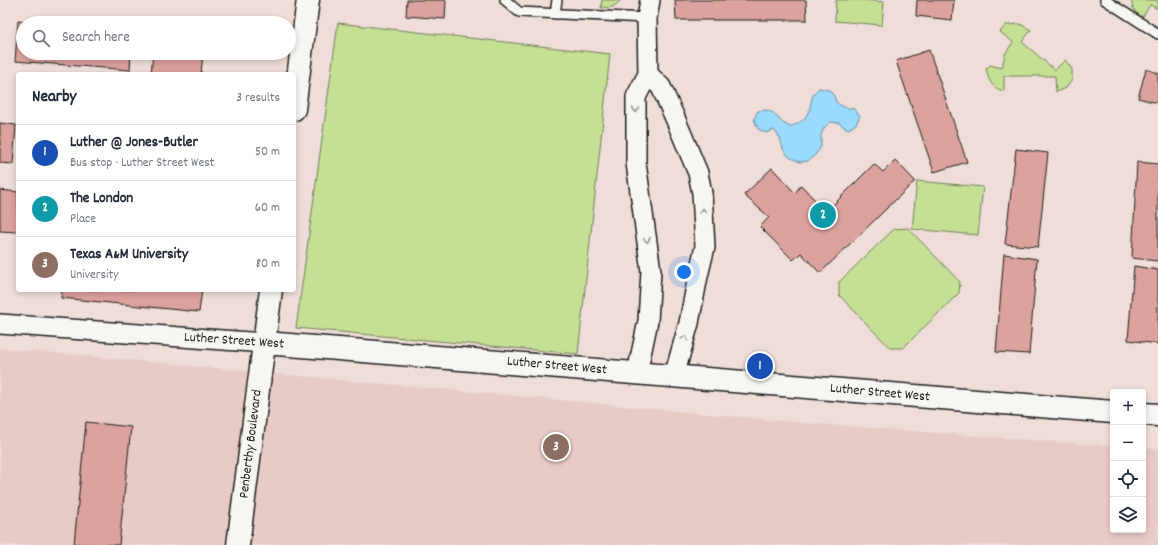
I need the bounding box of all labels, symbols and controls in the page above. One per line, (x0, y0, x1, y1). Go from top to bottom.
search box (16, 16, 296, 60)
icon: search (30, 27, 52, 49)
text: Search here (62, 27, 130, 49)
text: Nearby (32, 86, 76, 110)
text: 3 results (236, 89, 280, 108)
one-way arrow (632, 107, 640, 113)
text: Luther @ Jones-Butler (70, 132, 198, 154)
text: 1 (44, 143, 46, 162)
text: 50 m (255, 143, 280, 162)
text: Bus stop · Luther Street West (70, 154, 214, 173)
text: The London (70, 188, 133, 210)
text: 2 (42, 199, 48, 218)
text: 60 m (255, 199, 280, 218)
pin: 2 (810, 200, 836, 230)
one-way arrow (698, 208, 707, 214)
text: Place (70, 210, 96, 229)
one-way arrow (642, 236, 651, 243)
text: Texas A&M University (70, 244, 188, 266)
text: 3 (42, 255, 48, 274)
text: 80 m (256, 255, 280, 274)
your location (674, 262, 694, 282)
text: University (70, 266, 119, 285)
street label: Luther Street West (183, 328, 285, 354)
one-way arrow (680, 335, 689, 342)
pin: 1 (747, 351, 773, 381)
street label: Luther Street West (506, 352, 608, 380)
street label: Luther Street West (829, 379, 931, 407)
street label: Penberthy Boulevard (234, 388, 268, 500)
map controls (1110, 389, 1146, 533)
button: + (1110, 389, 1146, 425)
button: − (1110, 425, 1146, 461)
pin: 3 (543, 432, 569, 462)
button: locate (1110, 461, 1146, 497)
button: layers (1110, 497, 1146, 533)

